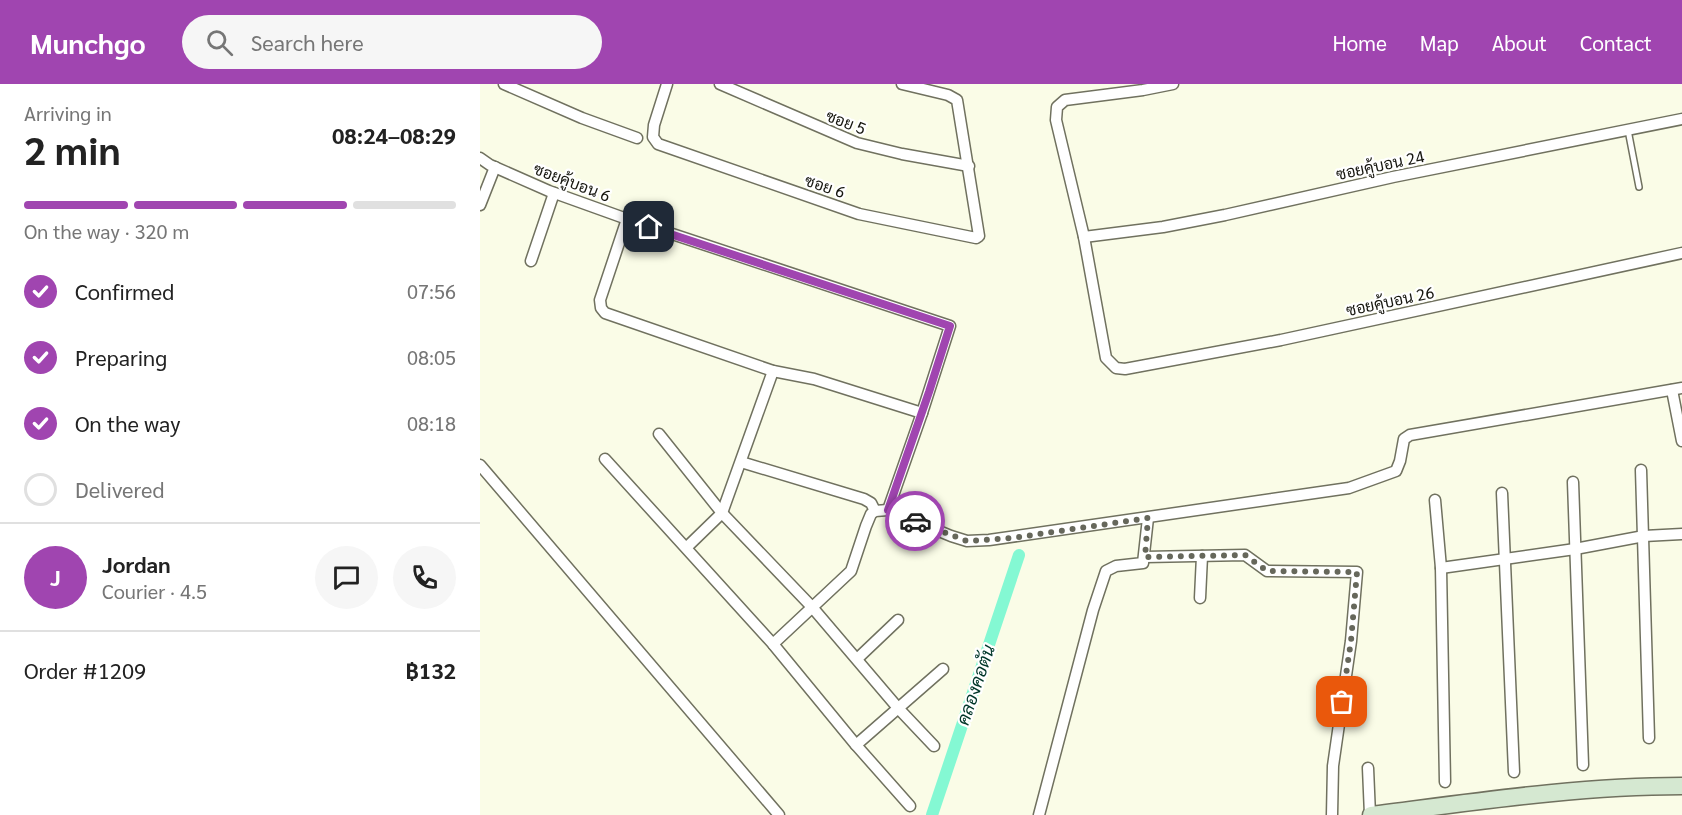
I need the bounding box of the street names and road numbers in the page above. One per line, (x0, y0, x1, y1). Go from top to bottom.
street label: ซอย 5 (823, 104, 869, 139)
street label: ซอยคู้บอน 24 (1334, 145, 1426, 186)
street label: ซอยคู้บอน 6 (530, 157, 614, 208)
street label: ซอย 6 (802, 169, 848, 202)
street label: ซอยคู้บอน 26 (1344, 281, 1436, 322)

